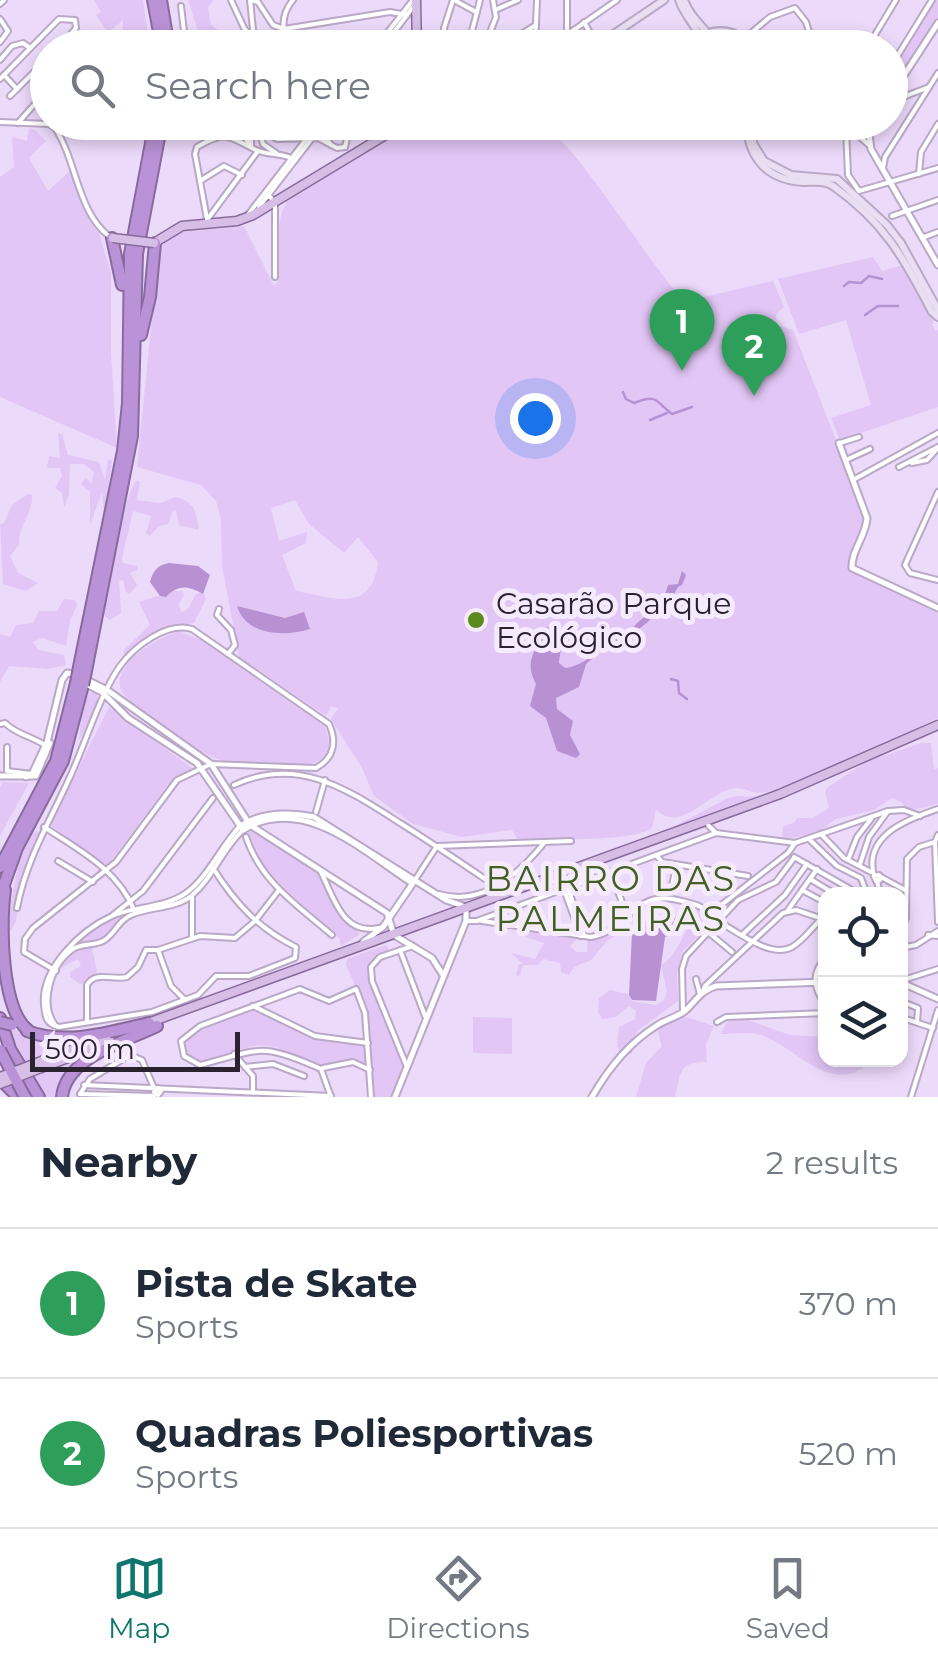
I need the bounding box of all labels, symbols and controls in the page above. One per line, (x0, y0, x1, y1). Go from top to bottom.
search box (30, 30, 908, 140)
icon: search (65, 58, 120, 113)
text: Search here (145, 62, 371, 109)
pin: 1 (650, 288, 714, 371)
pin: 2 (722, 314, 786, 396)
your location (510, 393, 561, 444)
place label: Casarão Parque Ecológico (496, 585, 731, 656)
marker: Casarão Parque Ecológico (465, 609, 487, 631)
district label: BAIRRO DAS PALMEIRAS (485, 857, 737, 940)
map controls (818, 887, 908, 1067)
button: locate (818, 887, 908, 977)
button: layers (818, 977, 908, 1067)
scale bar (30, 1027, 240, 1072)
text: 500 m (45, 1032, 135, 1066)
text: Nearby (40, 1136, 197, 1188)
text: 2 results (766, 1143, 898, 1182)
text: Pista de Skate (135, 1260, 418, 1307)
text: 1 (66, 1284, 79, 1323)
text: 370 m (799, 1284, 898, 1323)
text: Sports (135, 1307, 238, 1346)
text: Quadras Poliesportivas (135, 1410, 593, 1457)
text: 2 (63, 1434, 82, 1473)
text: 520 m (798, 1434, 898, 1473)
text: Sports (135, 1457, 238, 1496)
tab: Map (108, 1551, 170, 1645)
tab: Directions (386, 1551, 530, 1645)
tab: Saved (746, 1551, 830, 1645)

